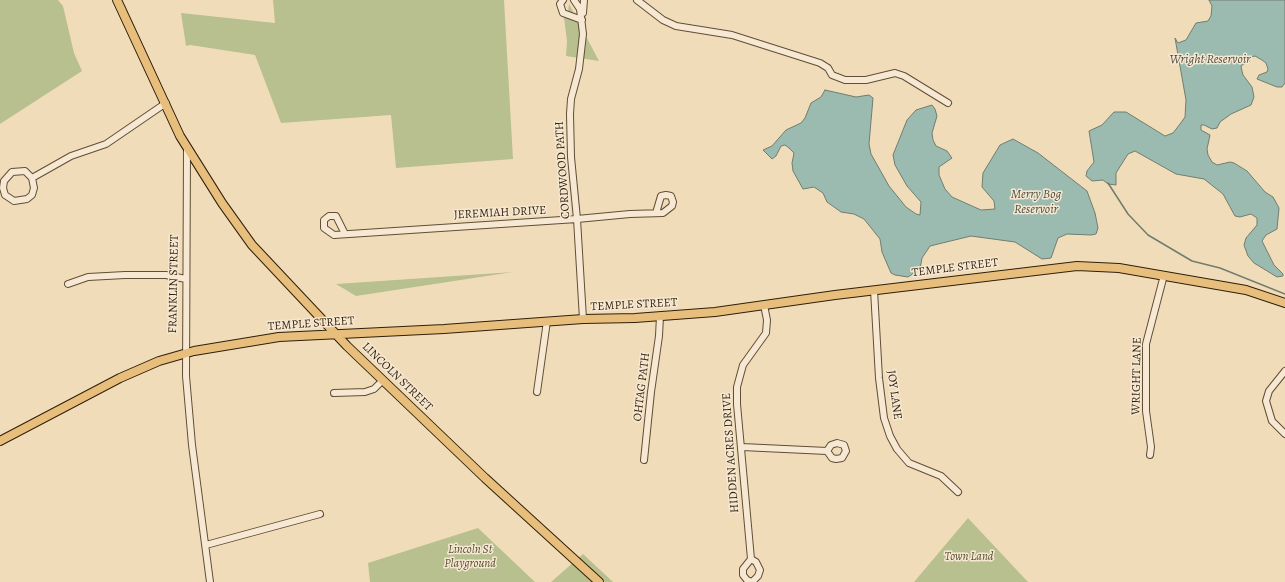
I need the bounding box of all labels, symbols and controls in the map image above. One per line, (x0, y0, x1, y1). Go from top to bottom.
water label: Wright Reservoir (1169, 52, 1251, 68)
street label: CORDWOOD PATH (552, 121, 574, 219)
water label: Merry Bog Reservoir (1011, 187, 1061, 218)
street label: JEREMIAH DRIVE (453, 203, 547, 223)
street label: FRANKLIN STREET (166, 234, 182, 334)
street label: TEMPLE STREET (911, 256, 999, 280)
street label: TEMPLE STREET (590, 296, 678, 314)
street label: TEMPLE STREET (267, 314, 355, 334)
street label: WRIGHT LANE (1129, 337, 1145, 415)
street label: LINCOLN STREET (359, 340, 435, 414)
street label: OHTAG PATH (631, 352, 653, 422)
street label: JOY LANE (883, 369, 905, 421)
street label: HIDDEN ACRES DRIVE (720, 392, 742, 514)
park label: Lincoln St Playground (444, 543, 496, 571)
park label: Town Land (945, 550, 993, 564)

